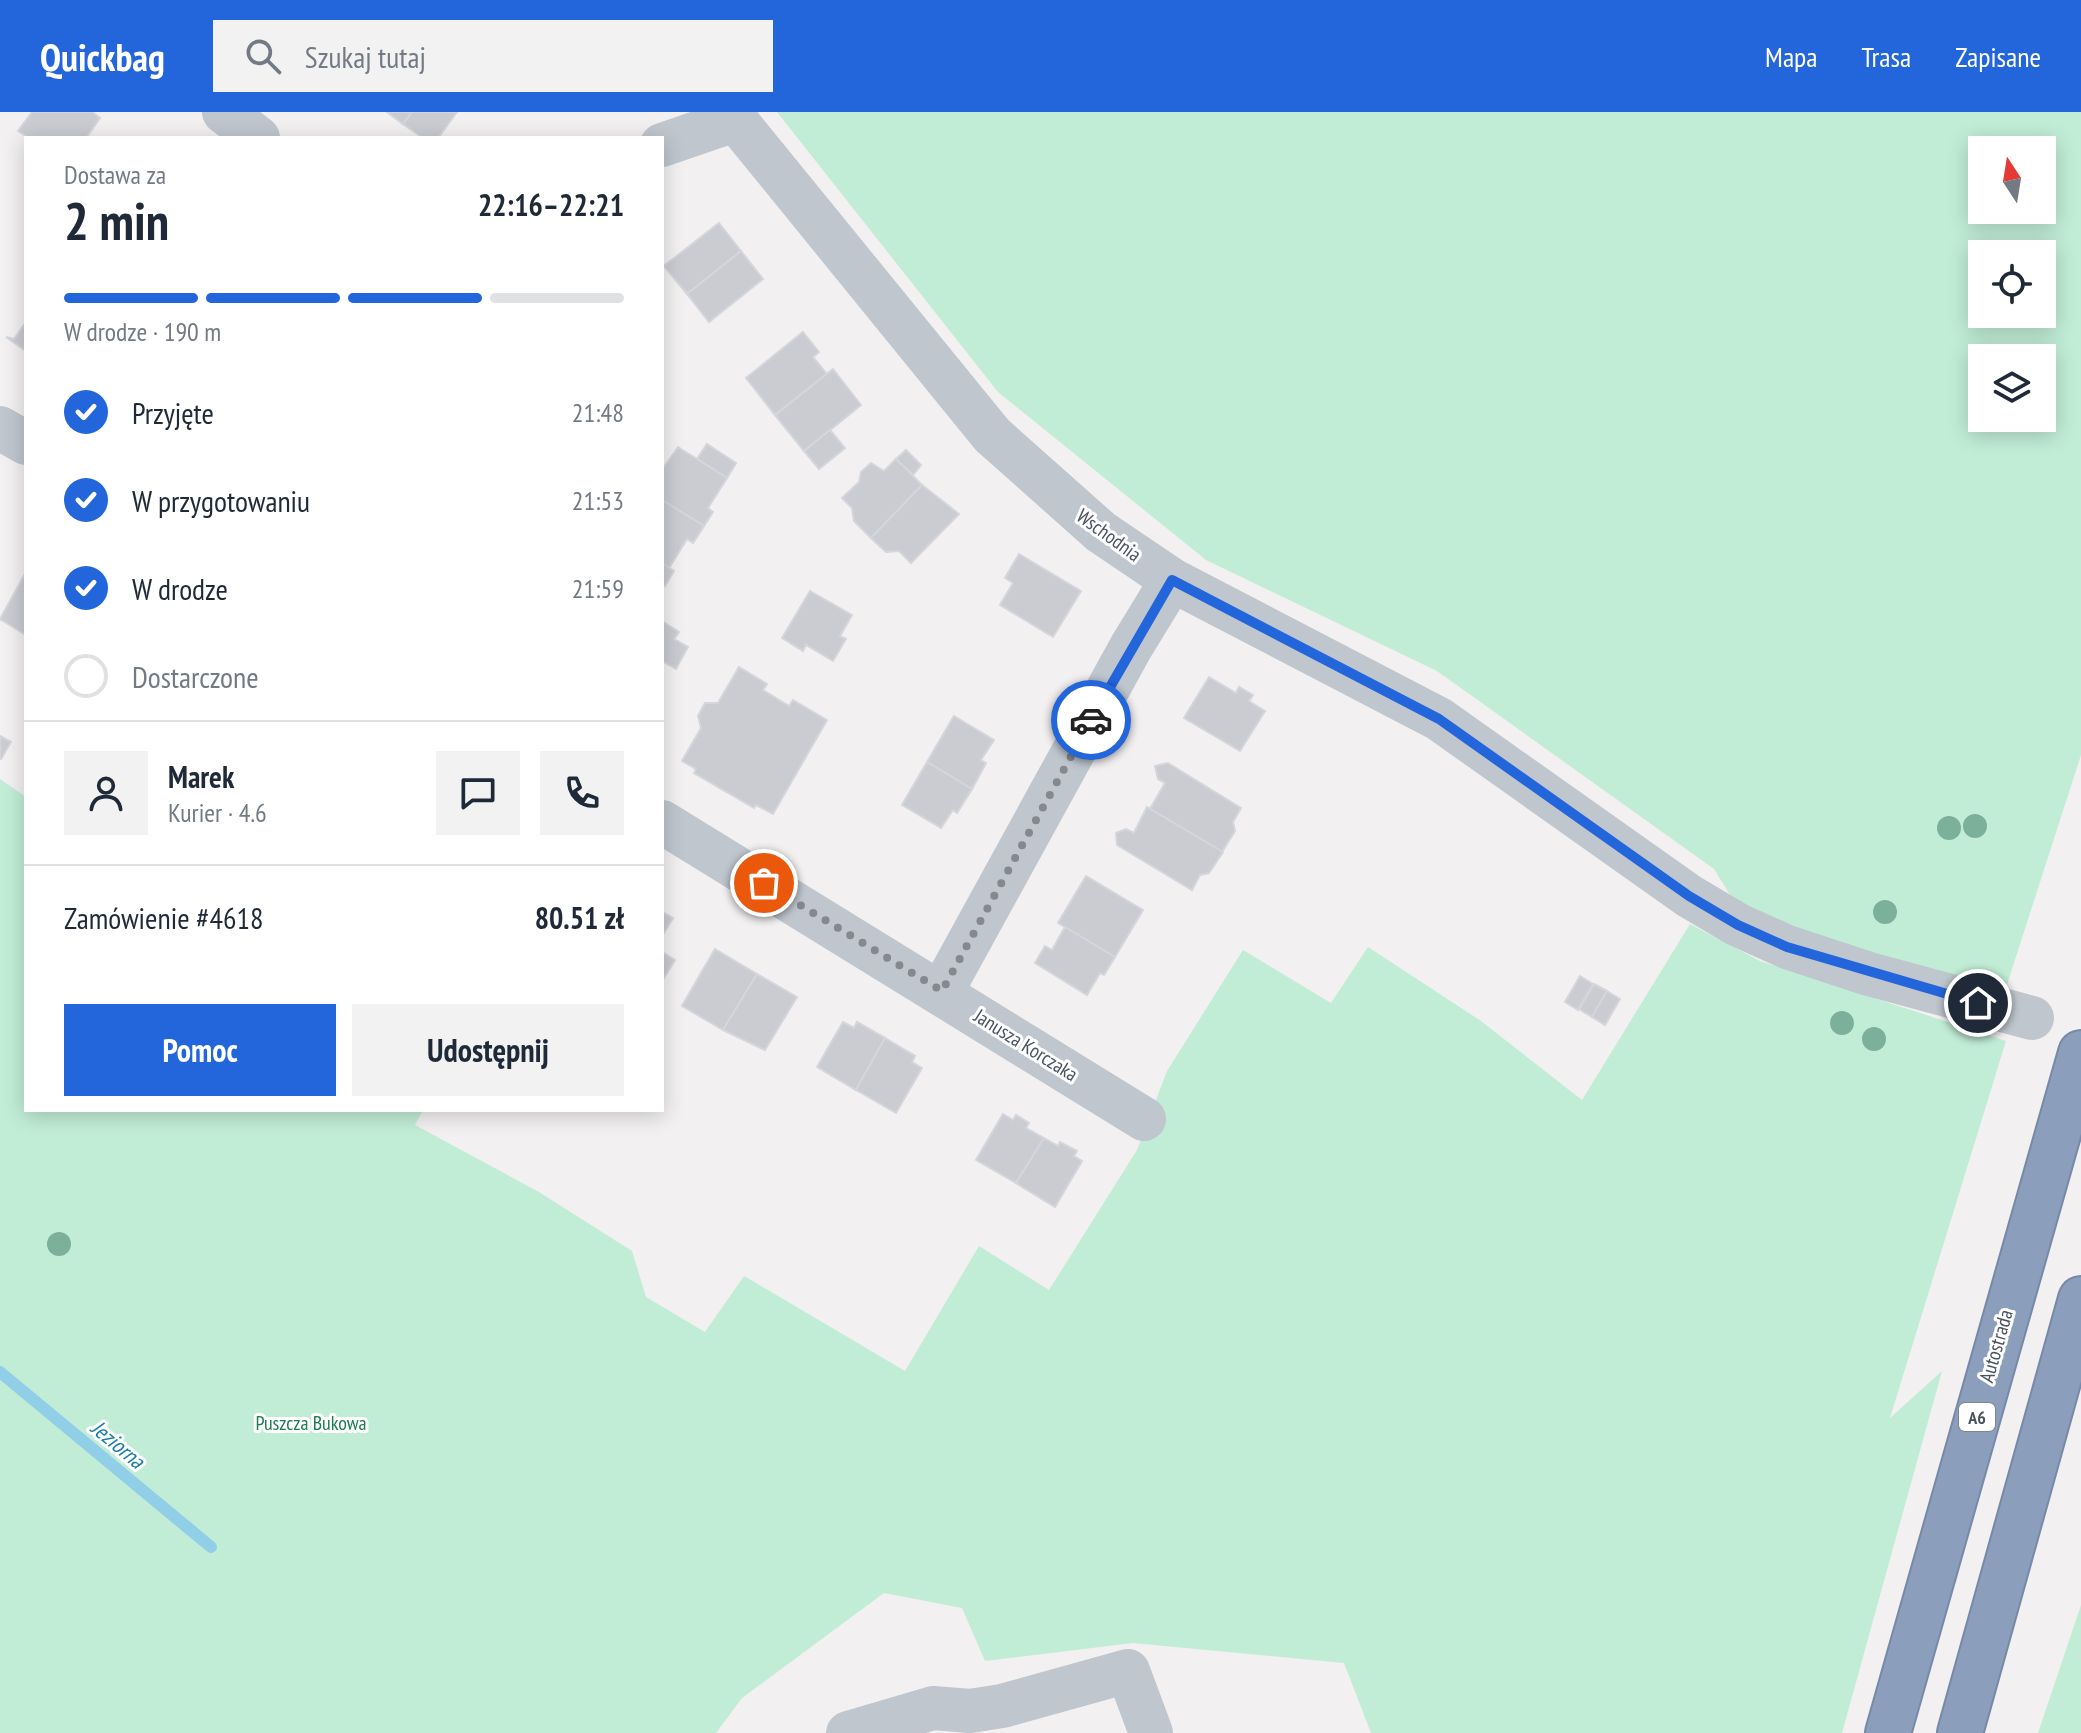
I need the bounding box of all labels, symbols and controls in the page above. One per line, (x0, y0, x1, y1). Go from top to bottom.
search box (213, 20, 773, 92)
text: Quickbag (40, 32, 165, 81)
icon: search (241, 34, 285, 78)
text: Szukaj tutaj (305, 37, 426, 76)
text: Mapa (1765, 38, 1817, 75)
text: Trasa (1861, 38, 1911, 75)
text: Zapisane (1955, 38, 2041, 75)
north arrow (1968, 136, 2056, 224)
map controls (1968, 136, 2056, 432)
text: Dostawa za (64, 158, 166, 191)
text: 22:16–22:21 (478, 185, 624, 224)
text: 2 min (64, 187, 169, 254)
button: locate (1968, 240, 2056, 328)
text: W drodze · 190 m (64, 315, 221, 348)
button: layers (1968, 344, 2056, 432)
icon: check (64, 390, 108, 434)
text: Przyjęte (132, 393, 214, 432)
text: 21:48 (572, 396, 624, 429)
icon: check (64, 478, 108, 522)
text: W przygotowaniu (132, 481, 310, 520)
text: 21:53 (572, 484, 624, 517)
street label: Wschodnia (1071, 503, 1147, 567)
icon: check (64, 566, 108, 610)
text: W drodze (132, 569, 228, 608)
text: 21:59 (572, 572, 624, 605)
text: Dostarczone (132, 657, 259, 696)
courier (1051, 680, 1131, 760)
icon: car (1069, 698, 1113, 742)
button: person (64, 751, 148, 835)
button: chat (436, 751, 520, 835)
button: phone (540, 751, 624, 835)
text: Marek (168, 757, 234, 796)
text: Kurier · 4.6 (168, 796, 267, 829)
pin (730, 849, 798, 917)
icon: bag (742, 861, 786, 905)
text: Zamówienie #4618 (64, 898, 263, 937)
text: 80.51 zł (535, 898, 624, 937)
pin (1944, 969, 2012, 1037)
icon: home (1956, 981, 2000, 1025)
street label: Janusza Korczaka (968, 1002, 1083, 1087)
button: Pomoc (64, 1004, 336, 1096)
button: Udostępnij (352, 1004, 624, 1096)
street label: Autostrada (1973, 1307, 2019, 1385)
road number: A6 (1959, 1403, 1995, 1431)
park label: Puszcza Bukowa (255, 1410, 367, 1436)
water label: Jeziorna (85, 1413, 151, 1475)

